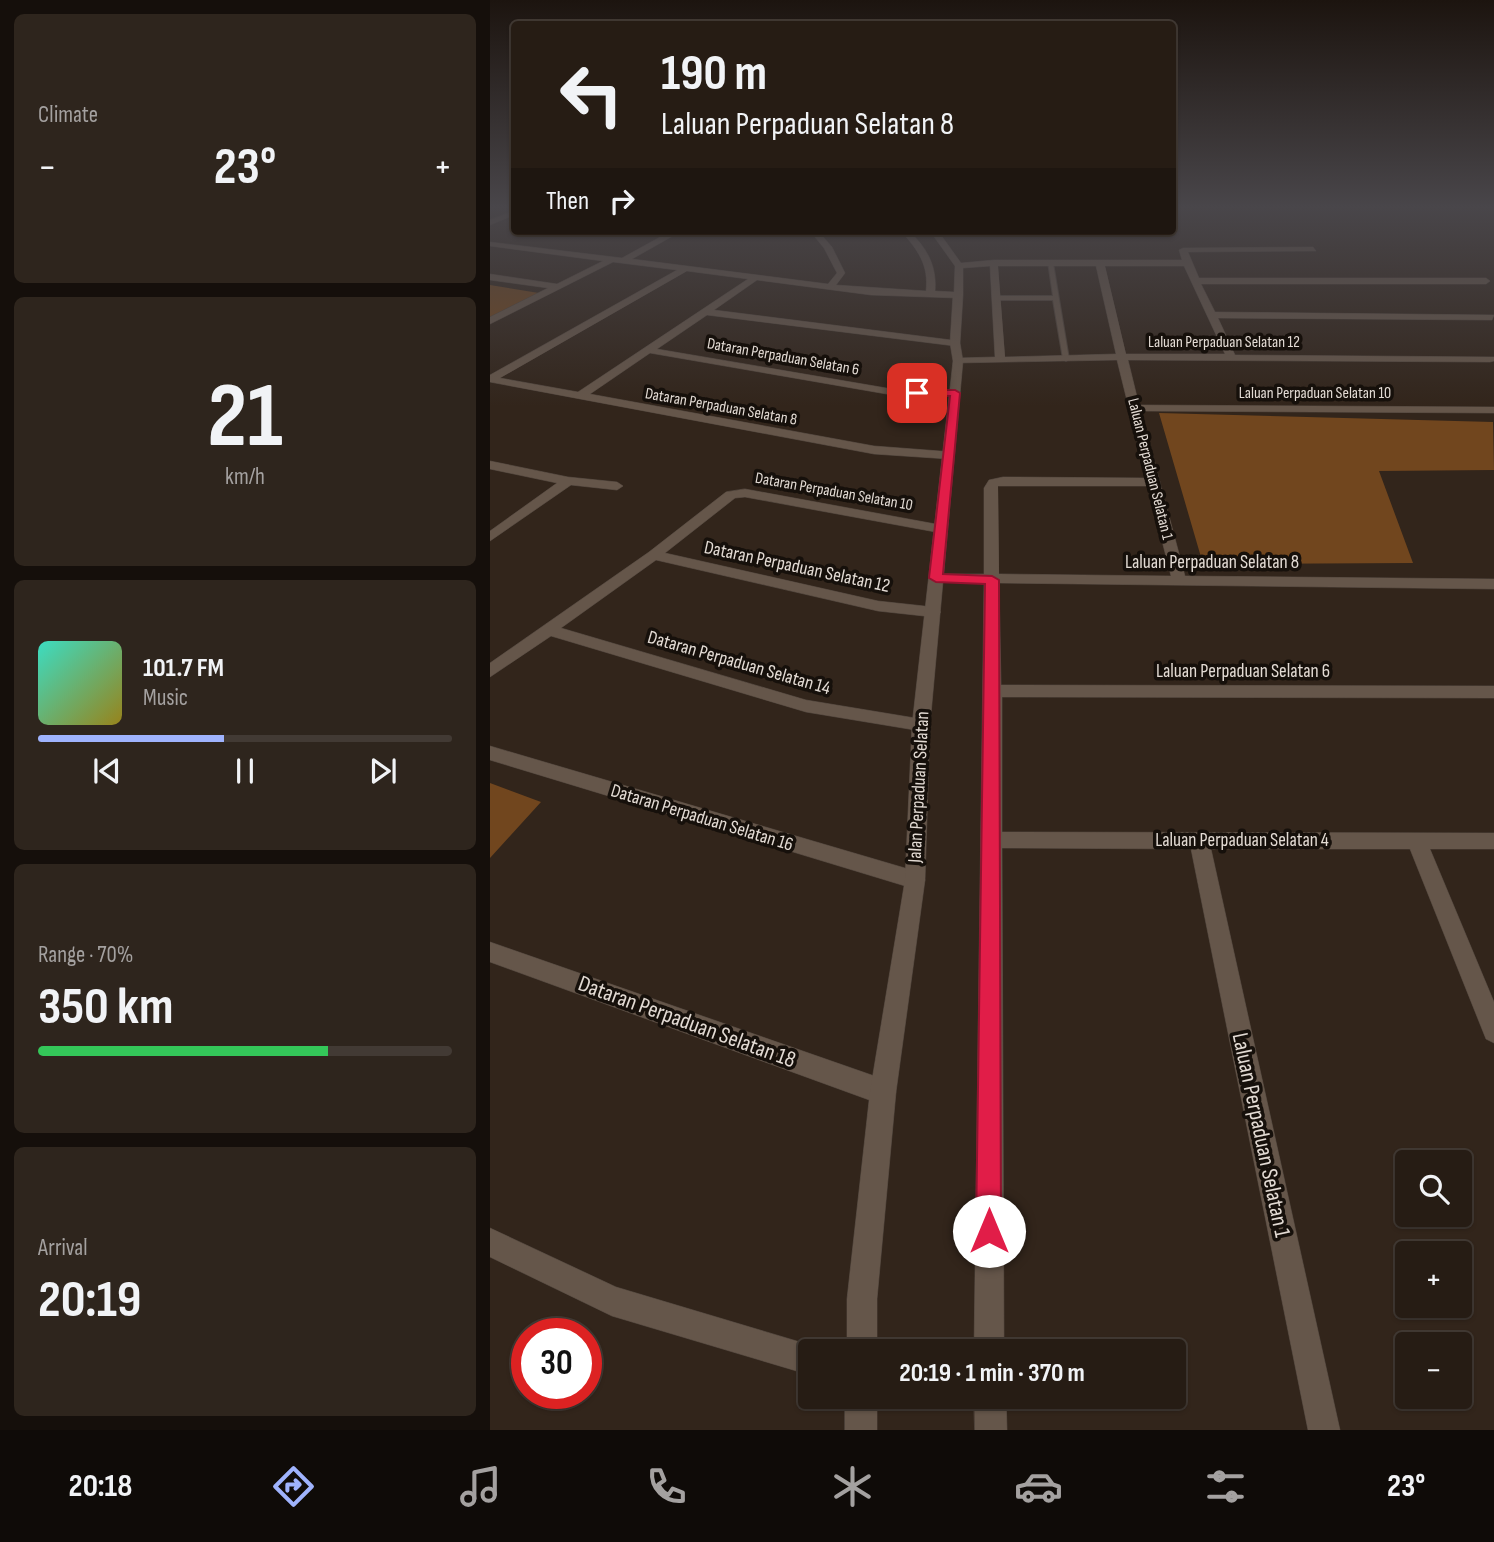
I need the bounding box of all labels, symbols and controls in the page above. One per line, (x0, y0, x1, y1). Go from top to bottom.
text: 190 m (661, 45, 767, 104)
icon: left (546, 49, 637, 140)
text: Climate (38, 101, 98, 129)
text: Laluan Perpaduan Selatan 8 (661, 105, 954, 144)
text: 23° (214, 136, 276, 199)
text: − (38, 145, 57, 190)
text: + (433, 145, 452, 190)
icon: right (603, 182, 641, 220)
text: Then (546, 186, 589, 217)
street label: Laluan Perpaduan Selatan 12 (1148, 333, 1300, 352)
street label: Dataran Perpaduan Selatan 6 (706, 334, 860, 380)
text: 21 (207, 363, 283, 472)
pin (887, 363, 947, 423)
icon: arrive (898, 374, 936, 412)
street label: Dataran Perpaduan Selatan 8 (644, 384, 798, 430)
street label: Laluan Perpaduan Selatan 10 (1239, 384, 1391, 403)
street label: Laluan Perpaduan Selatan 1 (1123, 396, 1177, 542)
text: km/h (225, 463, 265, 491)
street label: Dataran Perpaduan Selatan 10 (754, 469, 914, 515)
street label: Dataran Perpaduan Selatan 12 (702, 536, 892, 598)
street label: Laluan Perpaduan Selatan 8 (1125, 551, 1299, 574)
street label: Dataran Perpaduan Selatan 14 (645, 626, 833, 700)
text: 101.7 FM (143, 653, 224, 684)
street label: Laluan Perpaduan Selatan 6 (1156, 660, 1330, 683)
text: Music (143, 684, 188, 712)
street label: Jalan Perpaduan Selatan (903, 711, 934, 864)
icon: previous (88, 752, 126, 790)
icon: pause (226, 752, 264, 790)
icon: next (364, 752, 402, 790)
street label: Dataran Perpaduan Selatan 16 (608, 779, 796, 857)
street label: Laluan Perpaduan Selatan 4 (1155, 829, 1329, 852)
text: Range · 70% (38, 941, 133, 969)
street label: Dataran Perpaduan Selatan 18 (574, 970, 800, 1074)
text: 350 km (38, 976, 173, 1039)
street label: Laluan Perpaduan Selatan 1 (1226, 1030, 1296, 1240)
map controls (1395, 1150, 1472, 1409)
button: search (1395, 1150, 1472, 1227)
position arrow (952, 1194, 1026, 1268)
text: Arrival (38, 1234, 87, 1262)
button: + (1395, 1241, 1472, 1318)
text: 20:19 (38, 1269, 142, 1332)
speed limit sign: 30 (511, 1318, 602, 1409)
button: − (1395, 1332, 1472, 1409)
text: 20:19 · 1 min · 370 m (899, 1358, 1085, 1389)
icon: directions (269, 1462, 318, 1511)
icon: music (456, 1462, 505, 1511)
icon: phone (642, 1462, 691, 1511)
icon: climate (828, 1462, 877, 1511)
icon: car (1014, 1462, 1063, 1511)
icon: filters (1201, 1462, 1250, 1511)
text: 20:18 (69, 1467, 132, 1506)
text: 23° (1387, 1467, 1425, 1506)

